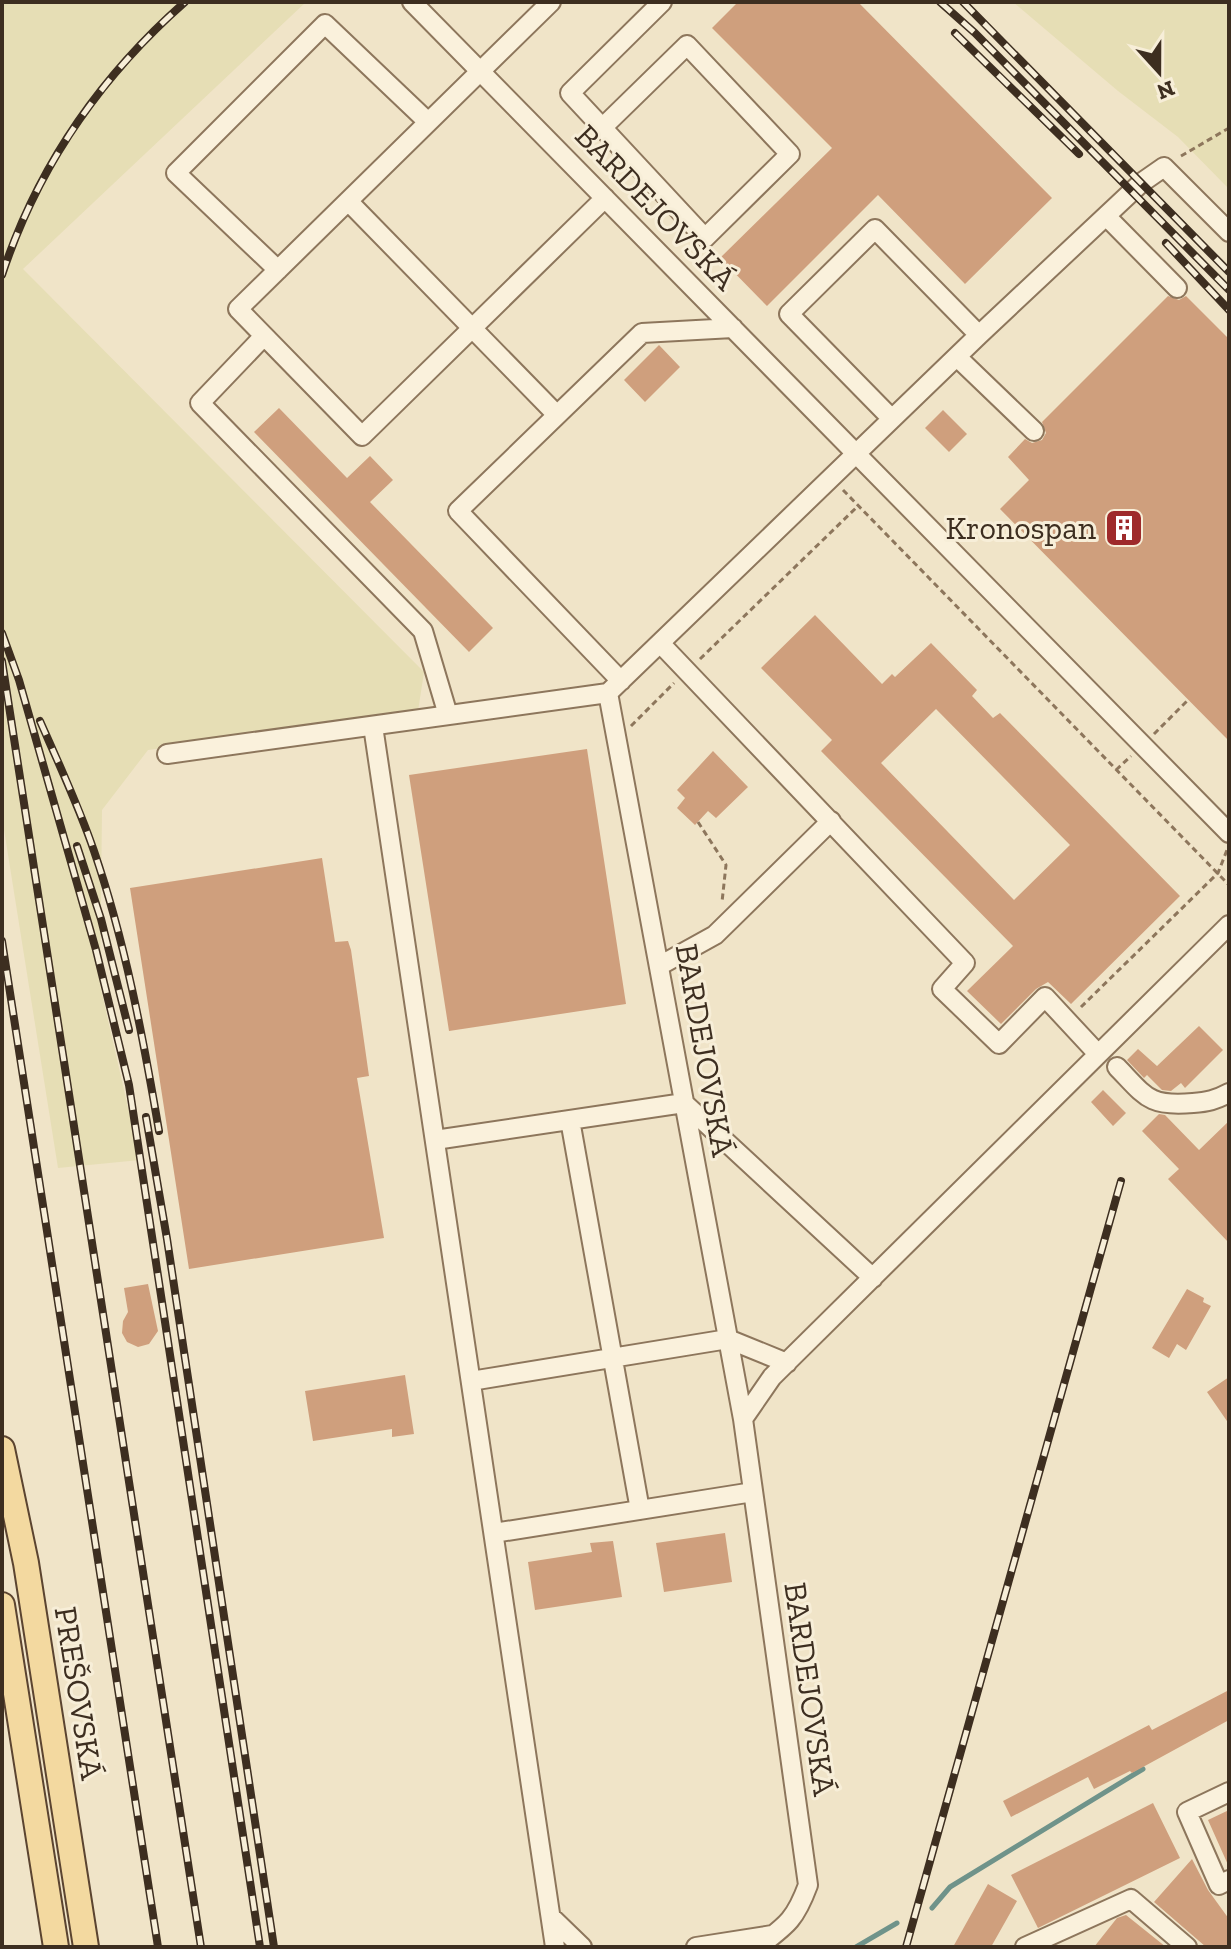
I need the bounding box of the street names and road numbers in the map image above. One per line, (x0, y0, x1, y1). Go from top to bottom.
street label: BARDEJOVSKÁ (568, 116, 745, 298)
street label: BARDEJOVSKÁ (668, 941, 742, 1160)
street label: BARDEJOVSKÁ (776, 1580, 844, 1799)
street label: PREŠOVSKÁ (47, 1604, 111, 1782)

